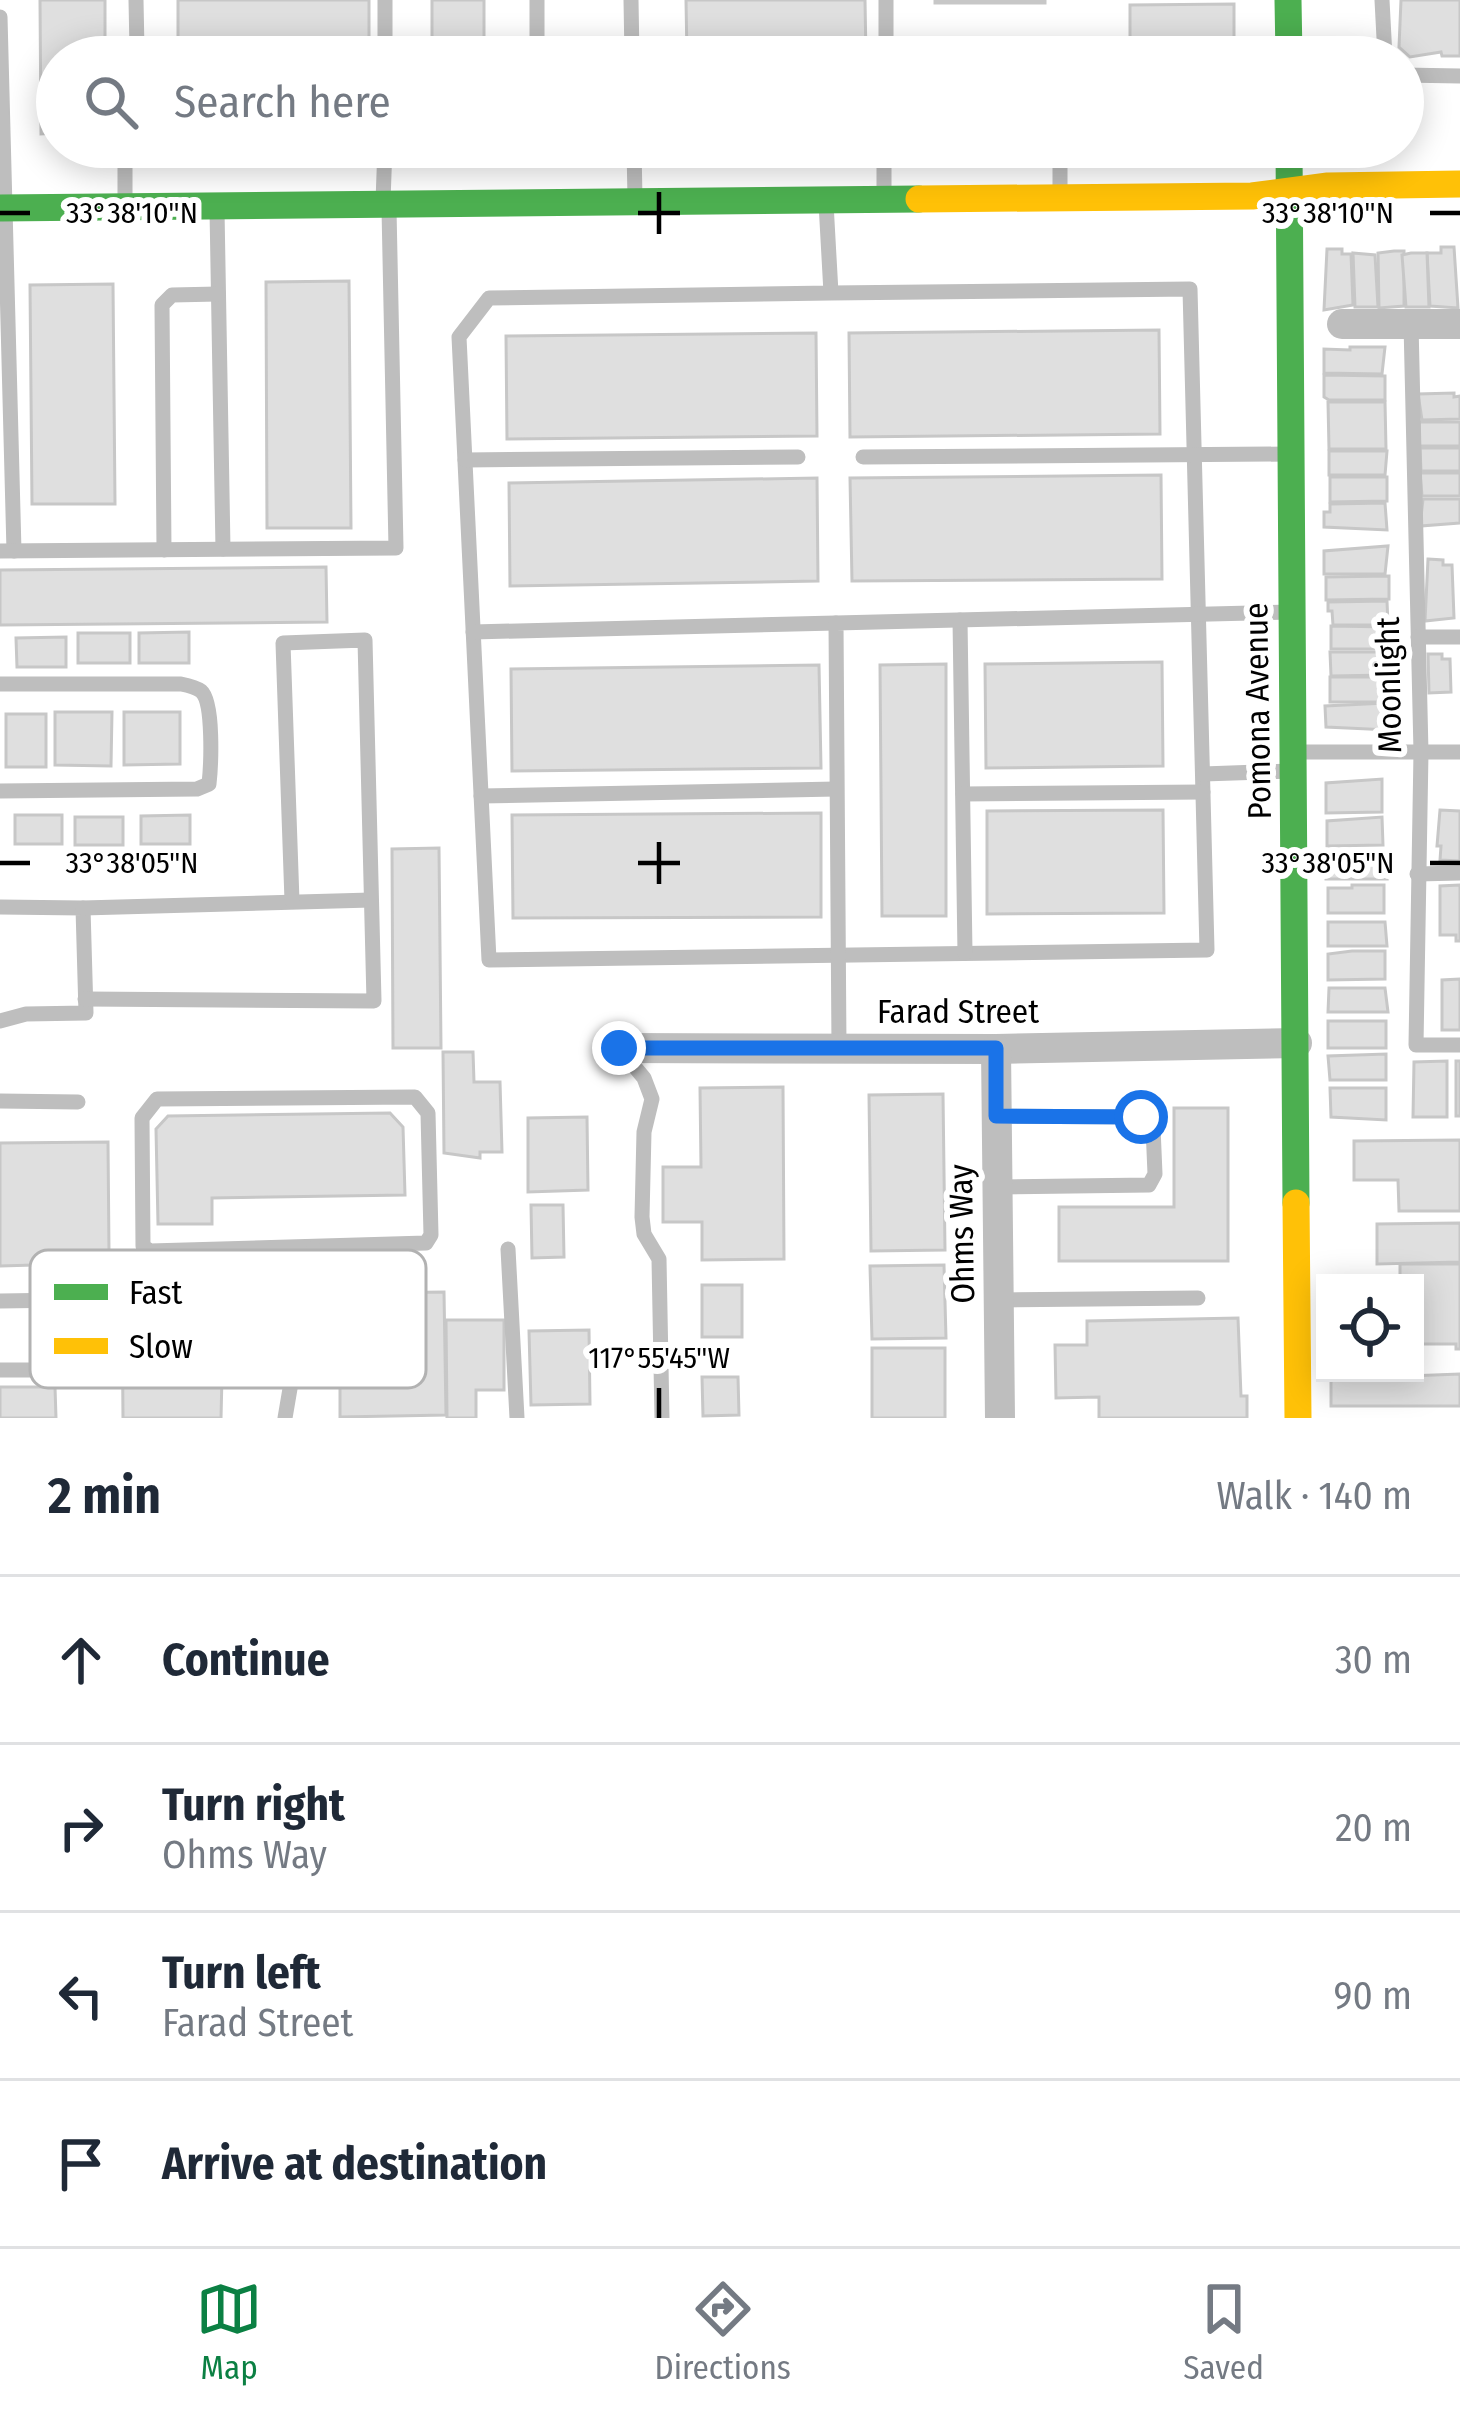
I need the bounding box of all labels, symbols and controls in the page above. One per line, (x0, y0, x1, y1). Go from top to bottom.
search box (36, 36, 1424, 168)
icon: search (78, 69, 144, 135)
text: Search here (174, 75, 391, 129)
text: 33°38'10"N (66, 195, 198, 231)
text: 33°38'10"N (1262, 195, 1394, 231)
street label: Pomona Avenue (1236, 602, 1280, 820)
street label: Moonlight (1368, 616, 1410, 753)
text: 33°38'05"N (65, 845, 199, 881)
text: 33°38'05"N (1261, 845, 1395, 881)
street label: Farad Street (877, 992, 1039, 1032)
route end (592, 1021, 646, 1075)
route start (1114, 1090, 1168, 1144)
street label: Ohms Way (941, 1164, 983, 1304)
legend (30, 1250, 426, 1388)
text: Fast (129, 1273, 183, 1313)
map controls (1316, 1274, 1424, 1382)
button: locate (1316, 1274, 1424, 1382)
text: Slow (129, 1327, 193, 1367)
text: 117°55'45"W (588, 1340, 730, 1376)
text: 2 min (48, 1465, 161, 1527)
text: Walk · 140 m (1217, 1473, 1412, 1519)
icon: ahead (48, 1627, 114, 1693)
text: Continue (162, 1633, 330, 1687)
text: 30 m (1335, 1637, 1412, 1683)
text: Turn right (162, 1778, 345, 1832)
icon: right (48, 1795, 114, 1861)
text: 20 m (1335, 1805, 1412, 1851)
text: Ohms Way (162, 1832, 327, 1878)
text: Turn left (162, 1946, 321, 2000)
icon: left (48, 1963, 114, 2029)
text: 90 m (1334, 1973, 1412, 2019)
text: Farad Street (162, 2000, 353, 2046)
icon: arrive (48, 2131, 114, 2197)
text: Arrive at destination (162, 2137, 547, 2191)
tab: Map (196, 2276, 262, 2388)
tab: Directions (654, 2276, 791, 2388)
tab: Saved (1183, 2276, 1264, 2388)

